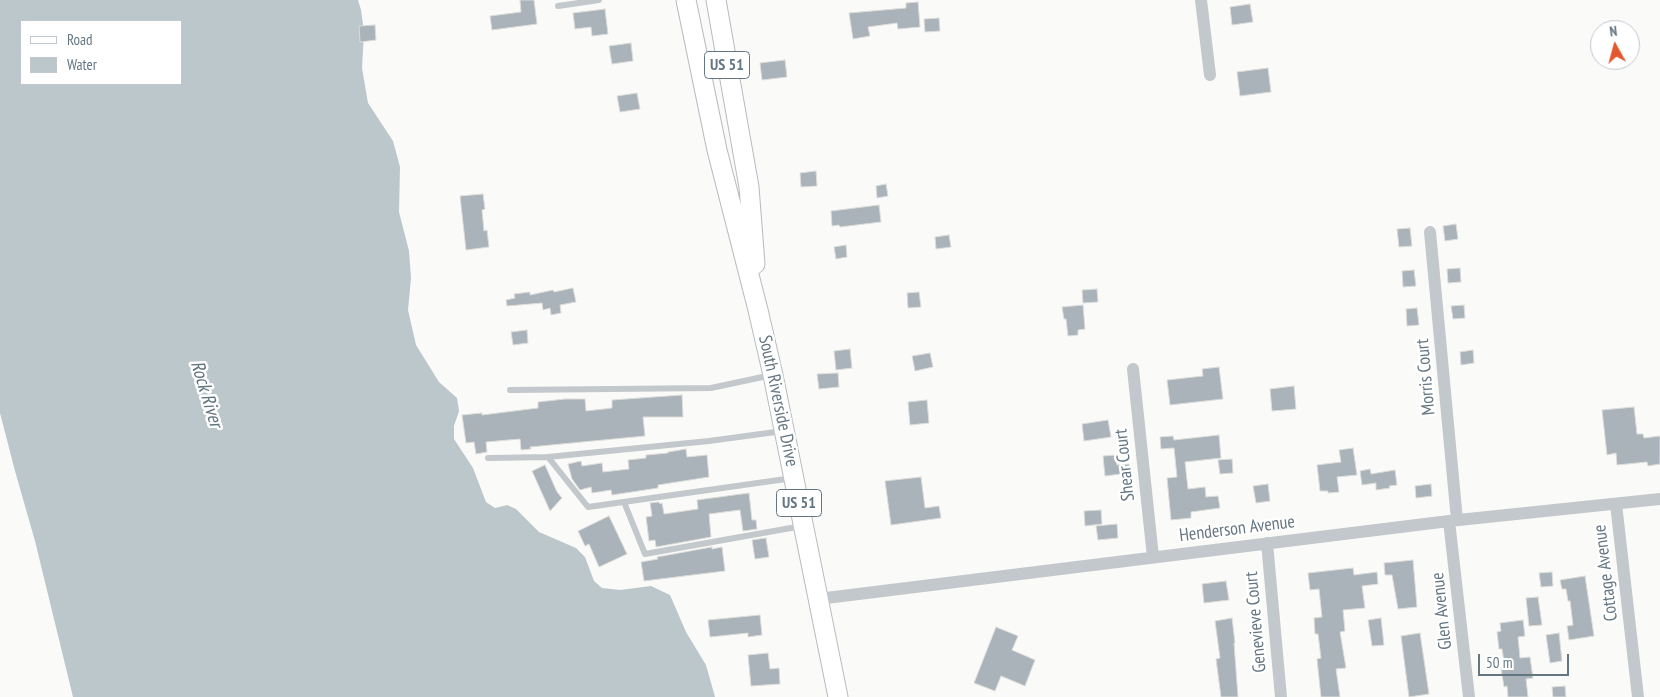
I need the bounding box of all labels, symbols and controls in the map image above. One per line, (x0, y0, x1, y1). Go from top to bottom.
legend (20, 20, 182, 85)
north arrow (1590, 20, 1640, 70)
text: N (1608, 22, 1618, 40)
text: Road (67, 30, 93, 49)
road number: US 51 (704, 52, 750, 78)
text: Water (67, 55, 97, 74)
street label: South Riverside Drive (754, 333, 802, 469)
street label: Morris Court (1412, 338, 1440, 416)
water label: Rock River (185, 358, 227, 430)
street label: Shear Court (1110, 428, 1140, 502)
road number: US 51 (776, 489, 822, 516)
street label: Henderson Avenue (1178, 511, 1296, 547)
street label: Cottage Avenue (1589, 523, 1623, 623)
street label: Genevieve Court (1241, 571, 1271, 673)
street label: Glen Avenue (1427, 571, 1457, 651)
scale bar (1480, 644, 1571, 676)
text: 50 m (1486, 653, 1512, 672)

